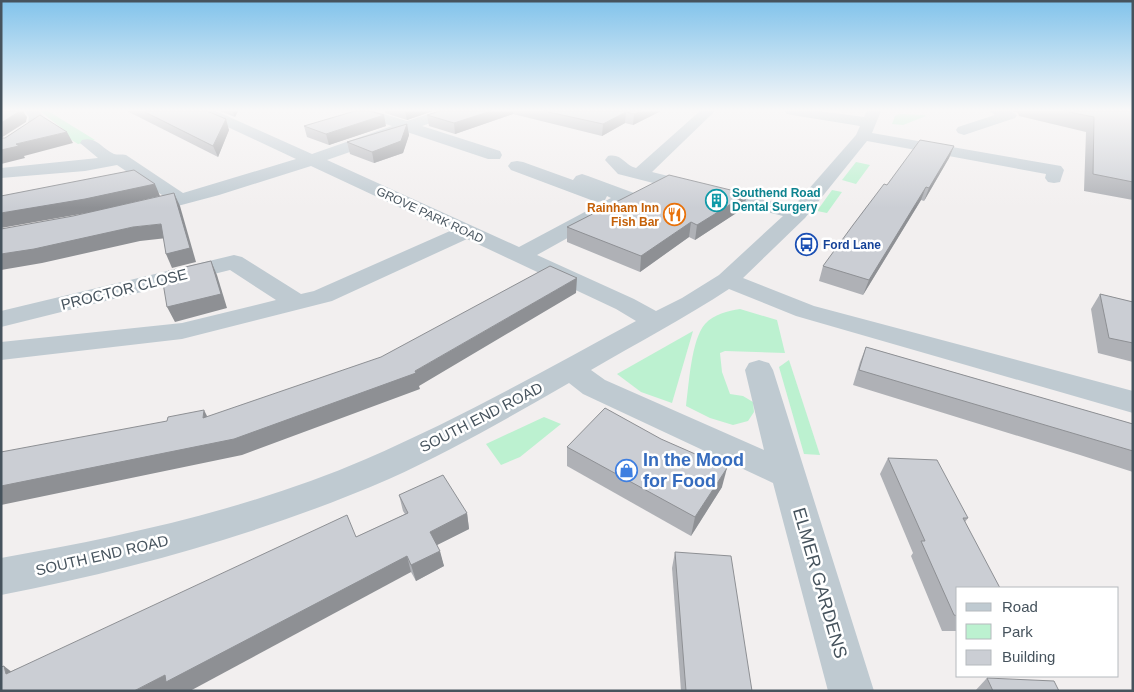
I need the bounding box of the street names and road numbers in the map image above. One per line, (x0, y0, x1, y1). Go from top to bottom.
street label: GROVE PARK ROAD (374, 184, 486, 246)
street label: PROCTOR CLOSE (59, 265, 189, 313)
street label: SOUTH END ROAD (417, 379, 546, 455)
street label: ELMER GARDENS (789, 505, 851, 661)
street label: SOUTH END ROAD (34, 531, 170, 579)

